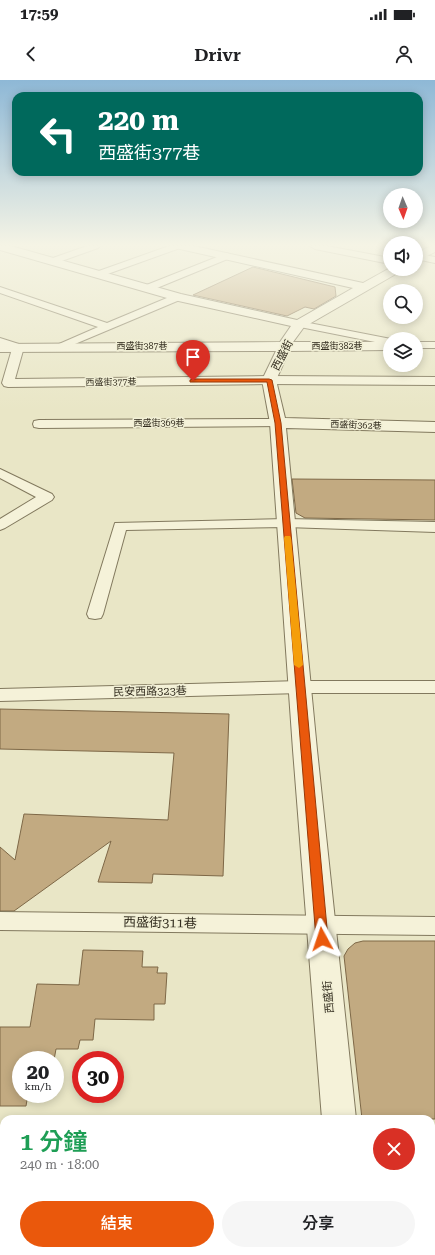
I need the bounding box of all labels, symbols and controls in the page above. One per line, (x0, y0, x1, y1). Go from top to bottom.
text: 17:59 (20, 5, 58, 23)
icon: back (20, 43, 42, 65)
icon: person (393, 43, 415, 65)
text: Drivr (194, 44, 241, 65)
text: 220 m (98, 104, 179, 137)
icon: left (32, 108, 84, 160)
text: 西盛街377巷 (98, 142, 200, 163)
north arrow (383, 188, 423, 228)
map controls (383, 188, 423, 372)
button: sound (383, 236, 423, 276)
button: search (383, 284, 423, 324)
button: layers (383, 332, 423, 372)
street label: 西盛街 (269, 338, 296, 373)
street label: 西盛街387巷 (116, 340, 168, 351)
pin (176, 340, 210, 381)
street label: 西盛街382巷 (311, 340, 363, 351)
icon: arrive (182, 346, 204, 368)
street label: 西盛街377巷 (85, 376, 137, 387)
street label: 西盛街369巷 (133, 417, 185, 428)
street label: 西盛街362巷 (330, 418, 382, 431)
street label: 民安西路323巷 (113, 684, 187, 699)
street label: 西盛街311巷 (123, 914, 197, 931)
position arrow (301, 918, 343, 960)
street label: 西盛街 (321, 980, 336, 1014)
speed limit sign: 30 (72, 1051, 124, 1103)
text: 20 (27, 1060, 49, 1084)
text: km/h (25, 1081, 51, 1092)
text: 1 分鐘 (20, 1128, 88, 1156)
button: close (373, 1128, 415, 1170)
text: 240 m · 18:00 (20, 1157, 99, 1172)
button: 結束 (20, 1201, 214, 1247)
button: 分享 (222, 1201, 415, 1247)

